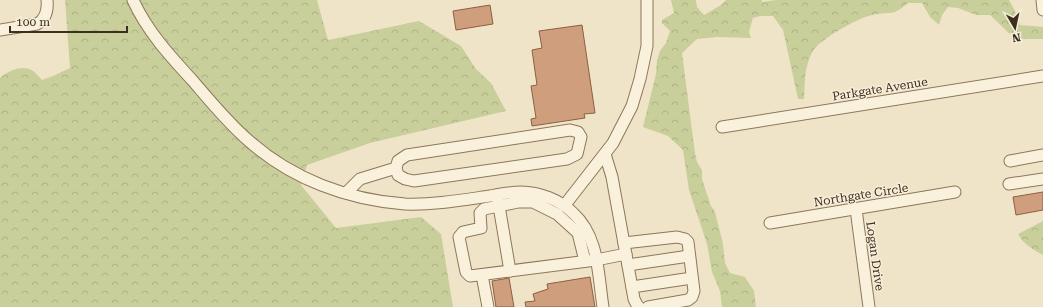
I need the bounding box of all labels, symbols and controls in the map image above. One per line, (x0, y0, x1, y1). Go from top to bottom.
scale bar (10, 8, 127, 34)
north arrow (995, 8, 1035, 48)
text: 100 m (16, 15, 50, 29)
text: N (1011, 30, 1022, 45)
street label: Parkgate Avenue (831, 74, 929, 103)
street label: Northgate Circle (813, 181, 910, 209)
street label: Logan Drive (863, 220, 887, 292)

